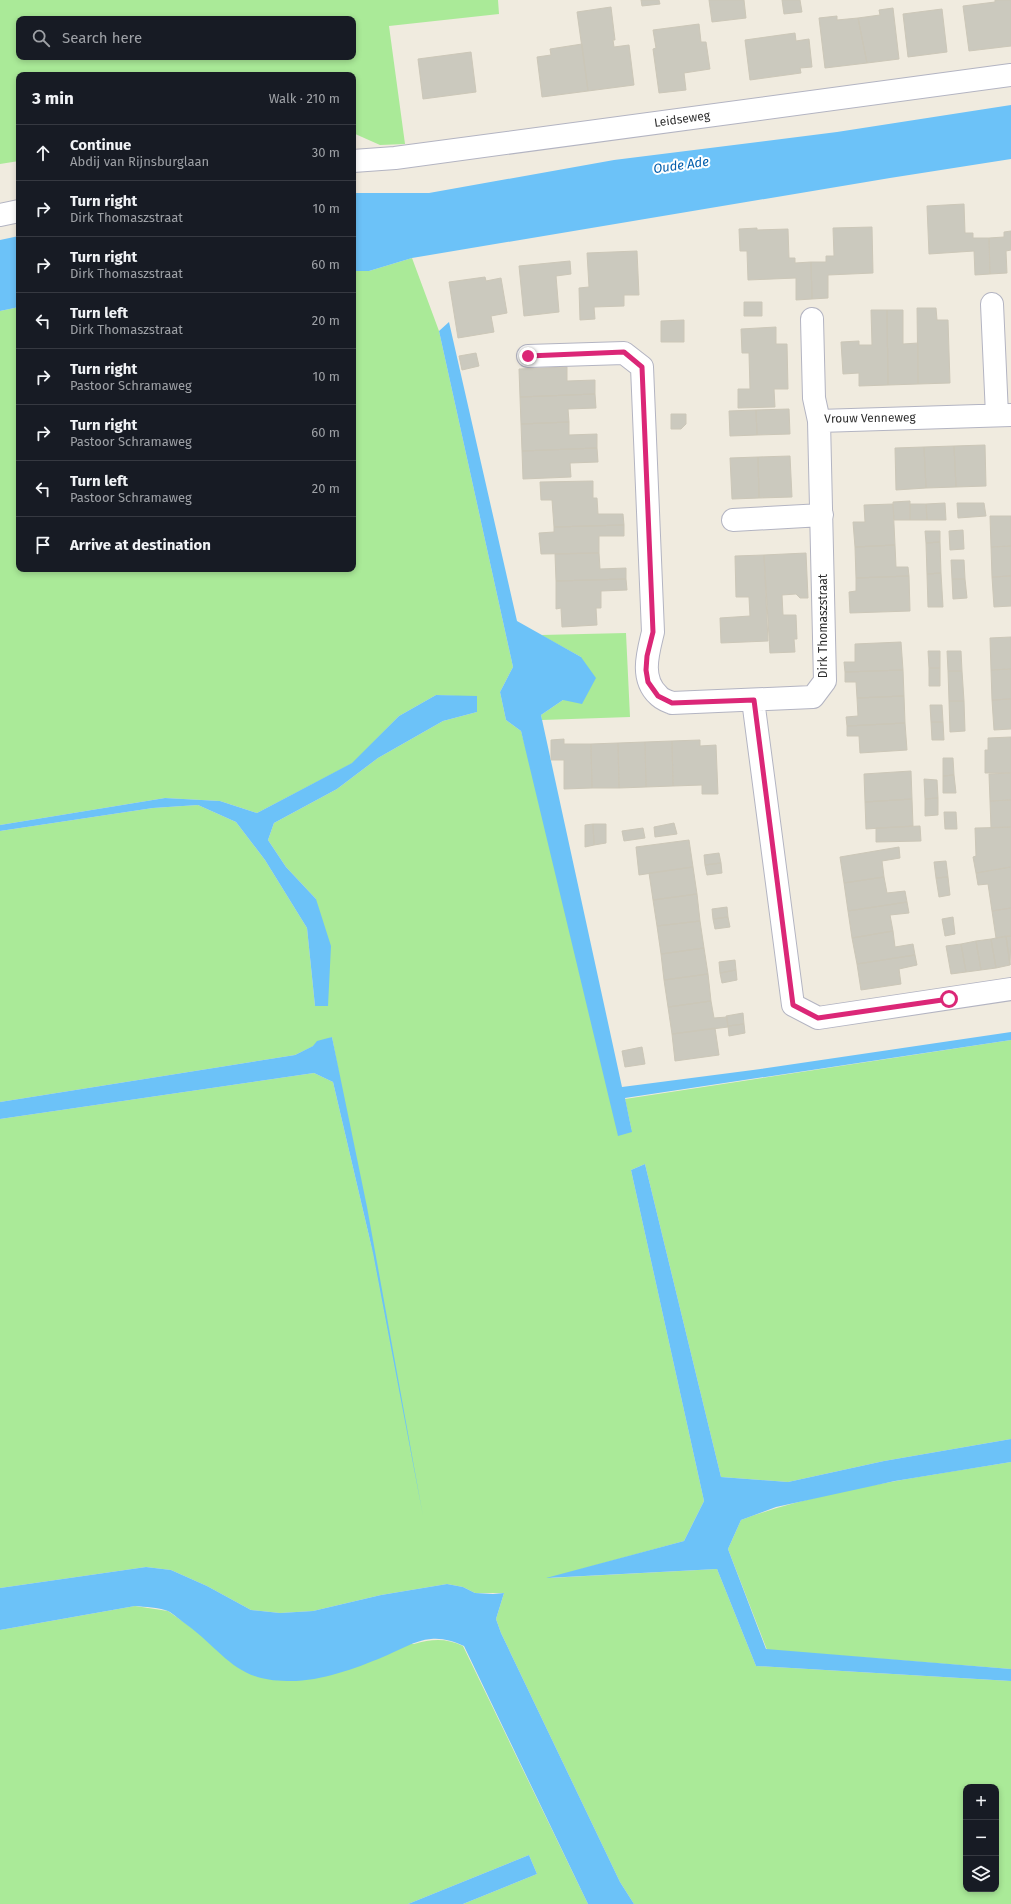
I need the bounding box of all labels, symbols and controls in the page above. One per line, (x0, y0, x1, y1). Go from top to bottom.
search box (16, 16, 356, 60)
icon: search (30, 27, 52, 49)
text: Search here (62, 29, 142, 47)
text: 3 min (32, 88, 74, 109)
text: Walk · 210 m (269, 91, 340, 106)
street label: Leidseweg (653, 108, 712, 130)
text: Continue (70, 136, 131, 154)
icon: ahead (32, 142, 54, 164)
text: 30 m (312, 145, 340, 160)
text: Abdij van Rijnsburglaan (70, 154, 209, 169)
water label: Oude Ade (652, 154, 710, 176)
text: Turn right (70, 192, 137, 210)
icon: right (32, 198, 54, 220)
text: 10 m (313, 201, 340, 216)
text: Dirk Thomaszstraat (70, 210, 183, 225)
text: Turn right (70, 248, 137, 266)
icon: right (32, 254, 54, 276)
text: 60 m (311, 257, 340, 272)
text: Dirk Thomaszstraat (70, 266, 183, 281)
text: Turn left (70, 304, 128, 322)
icon: left (32, 310, 54, 332)
text: 20 m (312, 313, 340, 328)
text: Dirk Thomaszstraat (70, 322, 183, 337)
route end (519, 347, 537, 365)
text: Turn right (70, 360, 137, 378)
icon: right (32, 366, 54, 388)
text: 10 m (313, 369, 340, 384)
text: Pastoor Schramaweg (70, 378, 192, 393)
street label: Vrouw Venneweg (824, 410, 917, 426)
text: Turn right (70, 416, 137, 434)
icon: right (32, 422, 54, 444)
text: 60 m (311, 425, 340, 440)
text: Pastoor Schramaweg (70, 434, 192, 449)
text: Turn left (70, 472, 128, 490)
icon: left (32, 478, 54, 500)
text: 20 m (312, 481, 340, 496)
text: Pastoor Schramaweg (70, 490, 192, 505)
icon: arrive (32, 534, 54, 556)
text: Arrive at destination (70, 536, 211, 554)
street label: Dirk Thomaszstraat (816, 573, 830, 678)
route start (940, 990, 958, 1008)
map controls (963, 1784, 999, 1892)
button: + (963, 1784, 999, 1820)
button: − (963, 1820, 999, 1856)
button: layers (963, 1856, 999, 1892)

